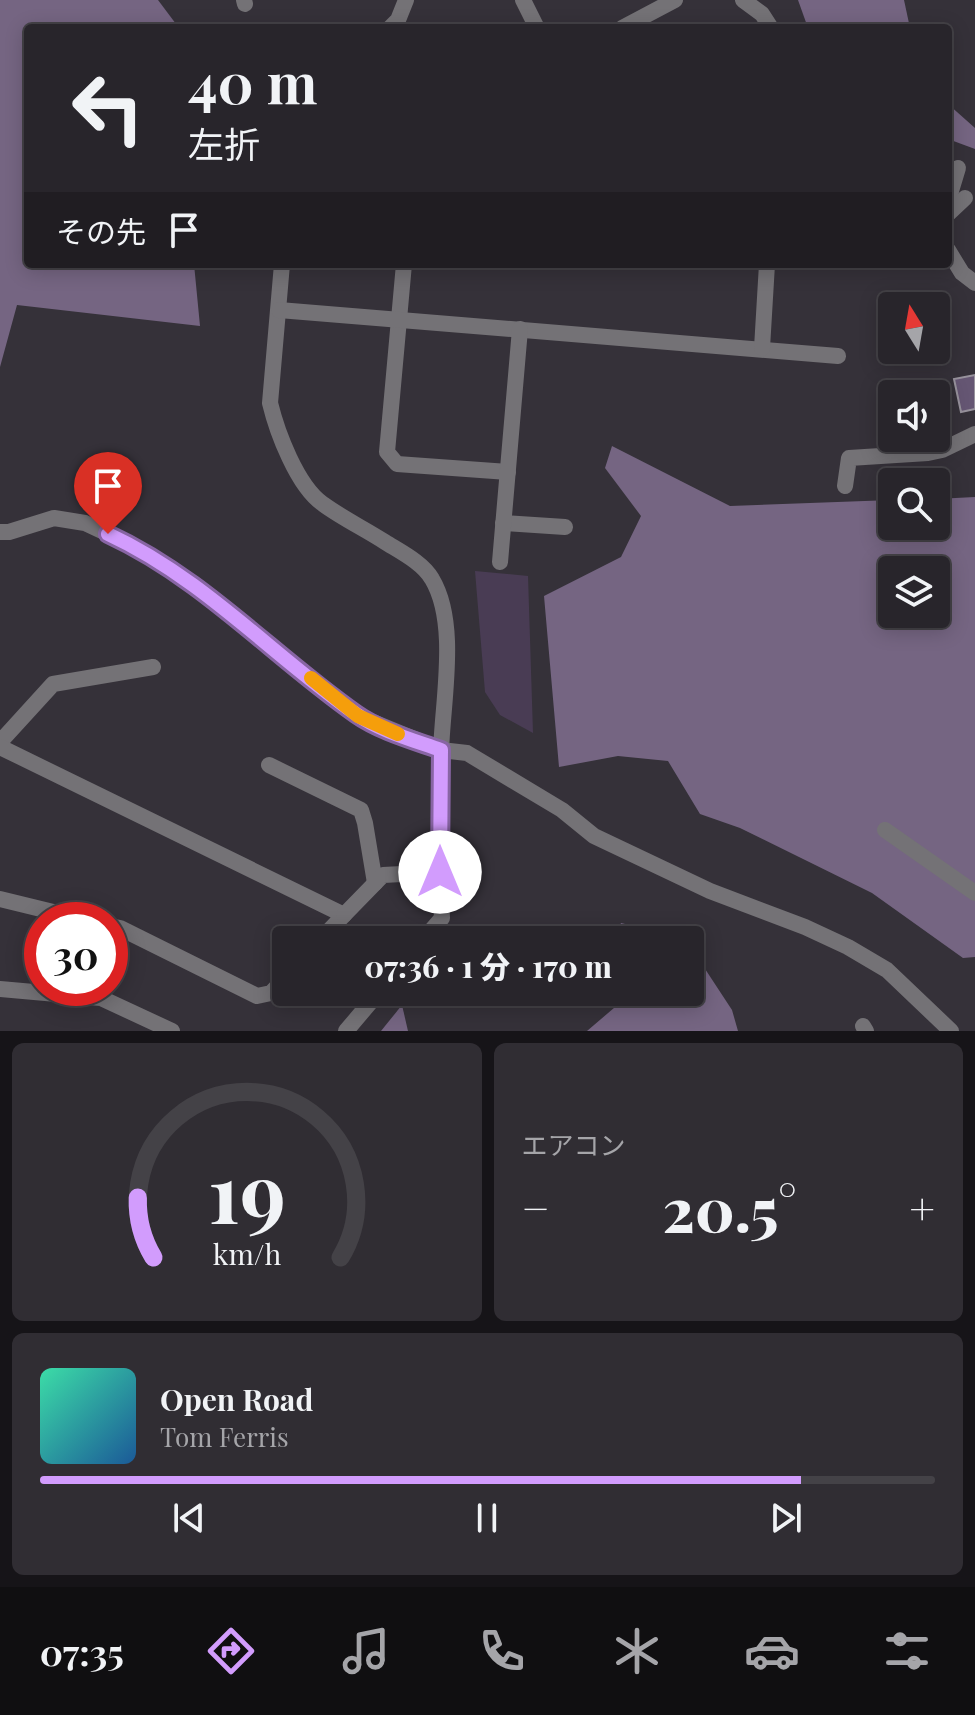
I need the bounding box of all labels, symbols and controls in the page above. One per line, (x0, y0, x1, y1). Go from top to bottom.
text: 40 m (188, 44, 317, 119)
icon: left (56, 56, 160, 160)
text: 左折 (188, 119, 260, 167)
icon: arrive (162, 208, 206, 252)
text: その先 (56, 211, 146, 251)
north arrow (878, 292, 950, 364)
map controls (878, 292, 950, 628)
button: sound (878, 380, 950, 452)
pin (74, 452, 142, 534)
icon: arrive (86, 464, 130, 508)
button: search (878, 468, 950, 540)
button: layers (878, 556, 950, 628)
position arrow (398, 830, 482, 914)
speed limit sign: 30 (24, 902, 128, 1006)
text: 07:36 · 1 分 · 170 m (364, 946, 612, 986)
text: エアコン (522, 1127, 626, 1162)
text: 19 (208, 1134, 286, 1245)
text: 20.5° (663, 1167, 797, 1247)
text: − (522, 1177, 550, 1236)
text: + (909, 1177, 935, 1236)
text: km/h (212, 1234, 281, 1272)
text: Open Road (160, 1379, 313, 1419)
text: Tom Ferris (160, 1419, 289, 1454)
icon: previous (167, 1496, 211, 1540)
icon: pause (465, 1496, 509, 1540)
icon: next (764, 1496, 808, 1540)
icon: directions (203, 1623, 259, 1679)
icon: music (338, 1623, 394, 1679)
icon: phone (474, 1623, 530, 1679)
icon: climate (609, 1623, 665, 1679)
icon: car (744, 1623, 800, 1679)
icon: filters (879, 1623, 935, 1679)
text: 07:35 (40, 1627, 124, 1675)

